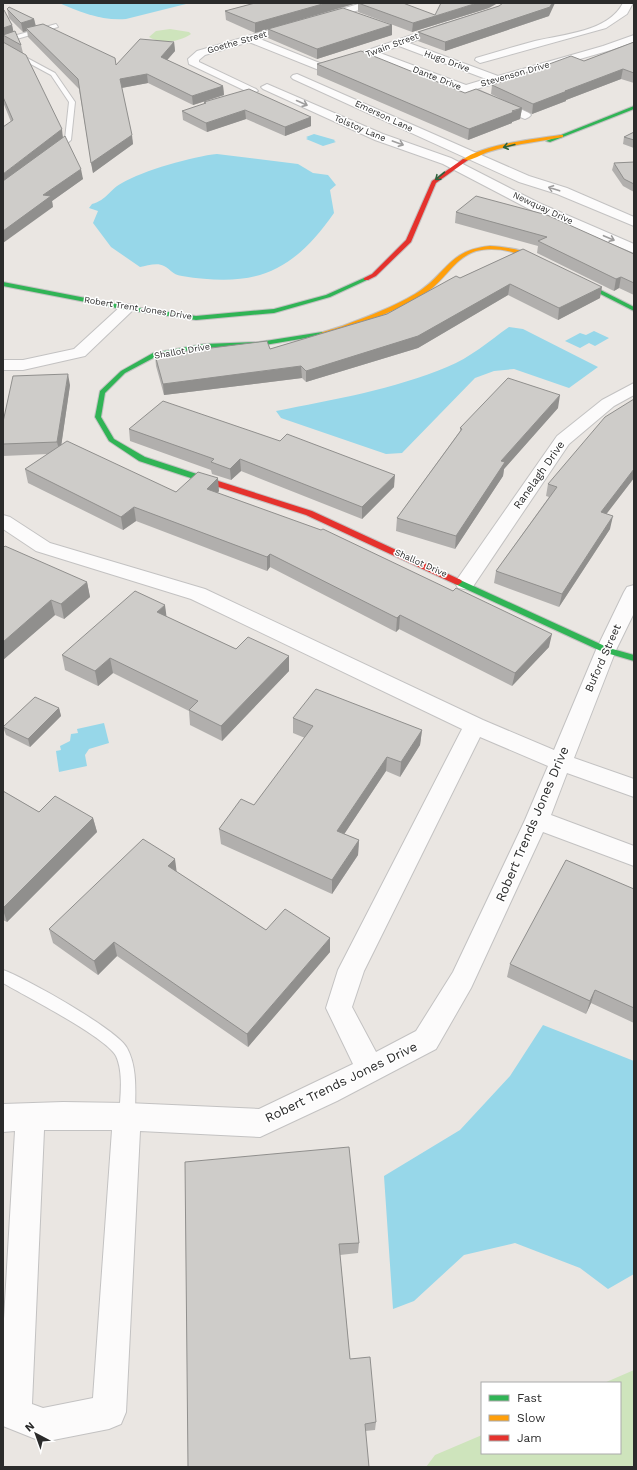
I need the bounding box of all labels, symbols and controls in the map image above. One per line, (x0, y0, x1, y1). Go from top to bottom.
street label: Goethe Street (206, 29, 268, 55)
street label: Twain Street (364, 31, 420, 59)
street label: Hugo Drive (423, 48, 471, 74)
street label: Stevenson Drive (479, 59, 551, 89)
street label: Dante Drive (411, 64, 463, 92)
street label: Emerson Lane (353, 98, 415, 134)
one-way arrow (296, 99, 308, 107)
street label: Tolstoy Lane (333, 113, 387, 143)
one-way arrow (391, 140, 403, 148)
one-way arrow (503, 143, 516, 150)
one-way arrow (435, 172, 446, 181)
one-way arrow (549, 184, 561, 192)
street label: Newquay Drive (511, 190, 575, 226)
one-way arrow (602, 235, 614, 242)
street label: Robert Trent Jones Drive (83, 295, 193, 321)
street label: Shallot Drive (153, 341, 211, 361)
street label: Ranelagh Drive (511, 438, 567, 512)
street label: Shallot Drive (393, 547, 449, 579)
street label: Buford Street (582, 622, 624, 694)
street label: Robert Trends Jones Drive (492, 744, 572, 904)
street label: Robert Trends Jones Drive (263, 1039, 419, 1125)
legend (481, 1382, 621, 1454)
text: Fast (517, 1391, 542, 1405)
text: Slow (517, 1411, 545, 1425)
north arrow (16, 1414, 56, 1454)
text: N (22, 1419, 37, 1434)
text: Jam (517, 1431, 542, 1445)

